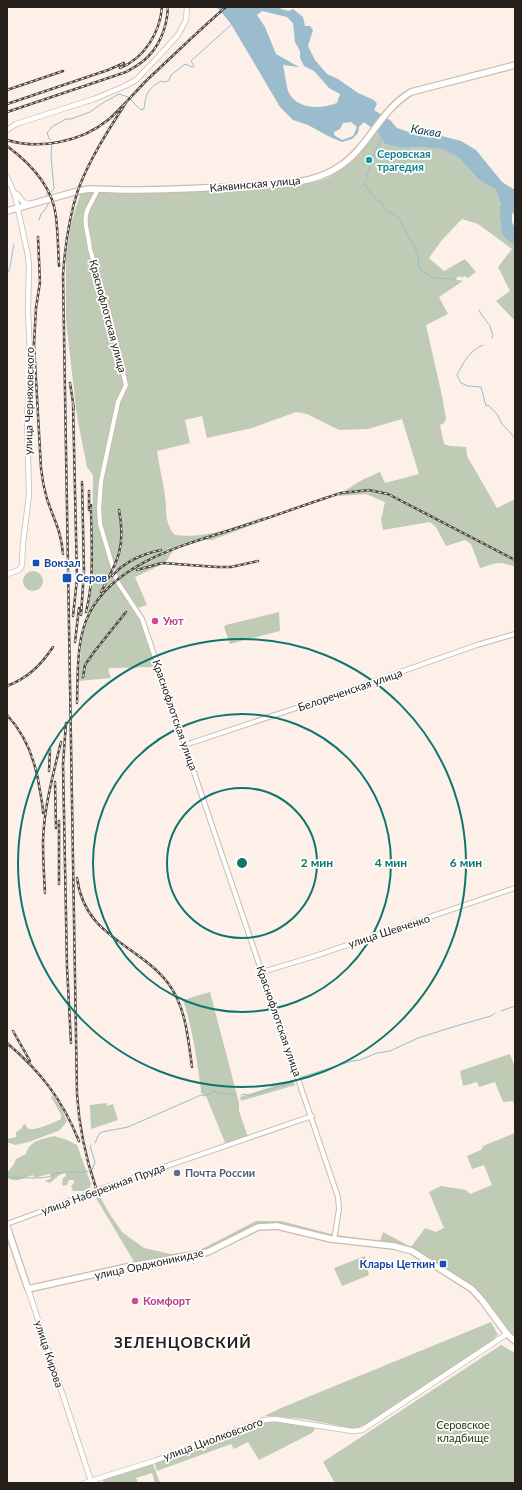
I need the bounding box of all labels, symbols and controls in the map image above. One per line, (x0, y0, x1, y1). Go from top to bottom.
water label: Каква (410, 121, 442, 140)
place label: Серовская трагедия (377, 147, 431, 173)
marker: Серовская трагедия (364, 155, 374, 165)
street label: Каквинская улица (209, 173, 301, 194)
street label: Краснофлотская улица (87, 258, 130, 374)
street label: улица Черняховского (21, 347, 36, 455)
place label: Вокзал (44, 556, 81, 569)
marker: Вокзал (31, 558, 41, 568)
place label: Серов (76, 571, 108, 584)
marker: Серов (61, 572, 73, 584)
place label: Уют (162, 614, 184, 627)
marker: Уют (150, 616, 160, 626)
street label: Краснофлотская улица (150, 658, 201, 772)
street label: Белореченская улица (296, 666, 404, 714)
text: 2 мин (301, 855, 333, 870)
text: 4 мин (375, 855, 407, 870)
text: 6 мин (450, 855, 482, 870)
centre of rings (235, 856, 249, 870)
street label: улица Шевченко (346, 911, 431, 950)
street label: Краснофлотская улица (254, 964, 305, 1078)
street label: улица Набережная Пруда (39, 1160, 166, 1217)
place label: Почта России (185, 1166, 255, 1179)
marker: Почта России (172, 1168, 182, 1178)
street label: улица Орджоникидзе (93, 1246, 205, 1281)
place label: Клары Цеткин (360, 1257, 435, 1270)
marker: Клары Цеткин (438, 1259, 448, 1269)
place label: Комфорт (143, 1294, 191, 1307)
marker: Комфорт (130, 1296, 140, 1306)
street label: улица Кирова (33, 1319, 66, 1389)
district label: ЗЕЛЕНЦОВСКИЙ (114, 1333, 252, 1351)
street label: улица Циолковского (161, 1414, 264, 1463)
park label: Серовское кладбище (436, 1418, 490, 1444)

